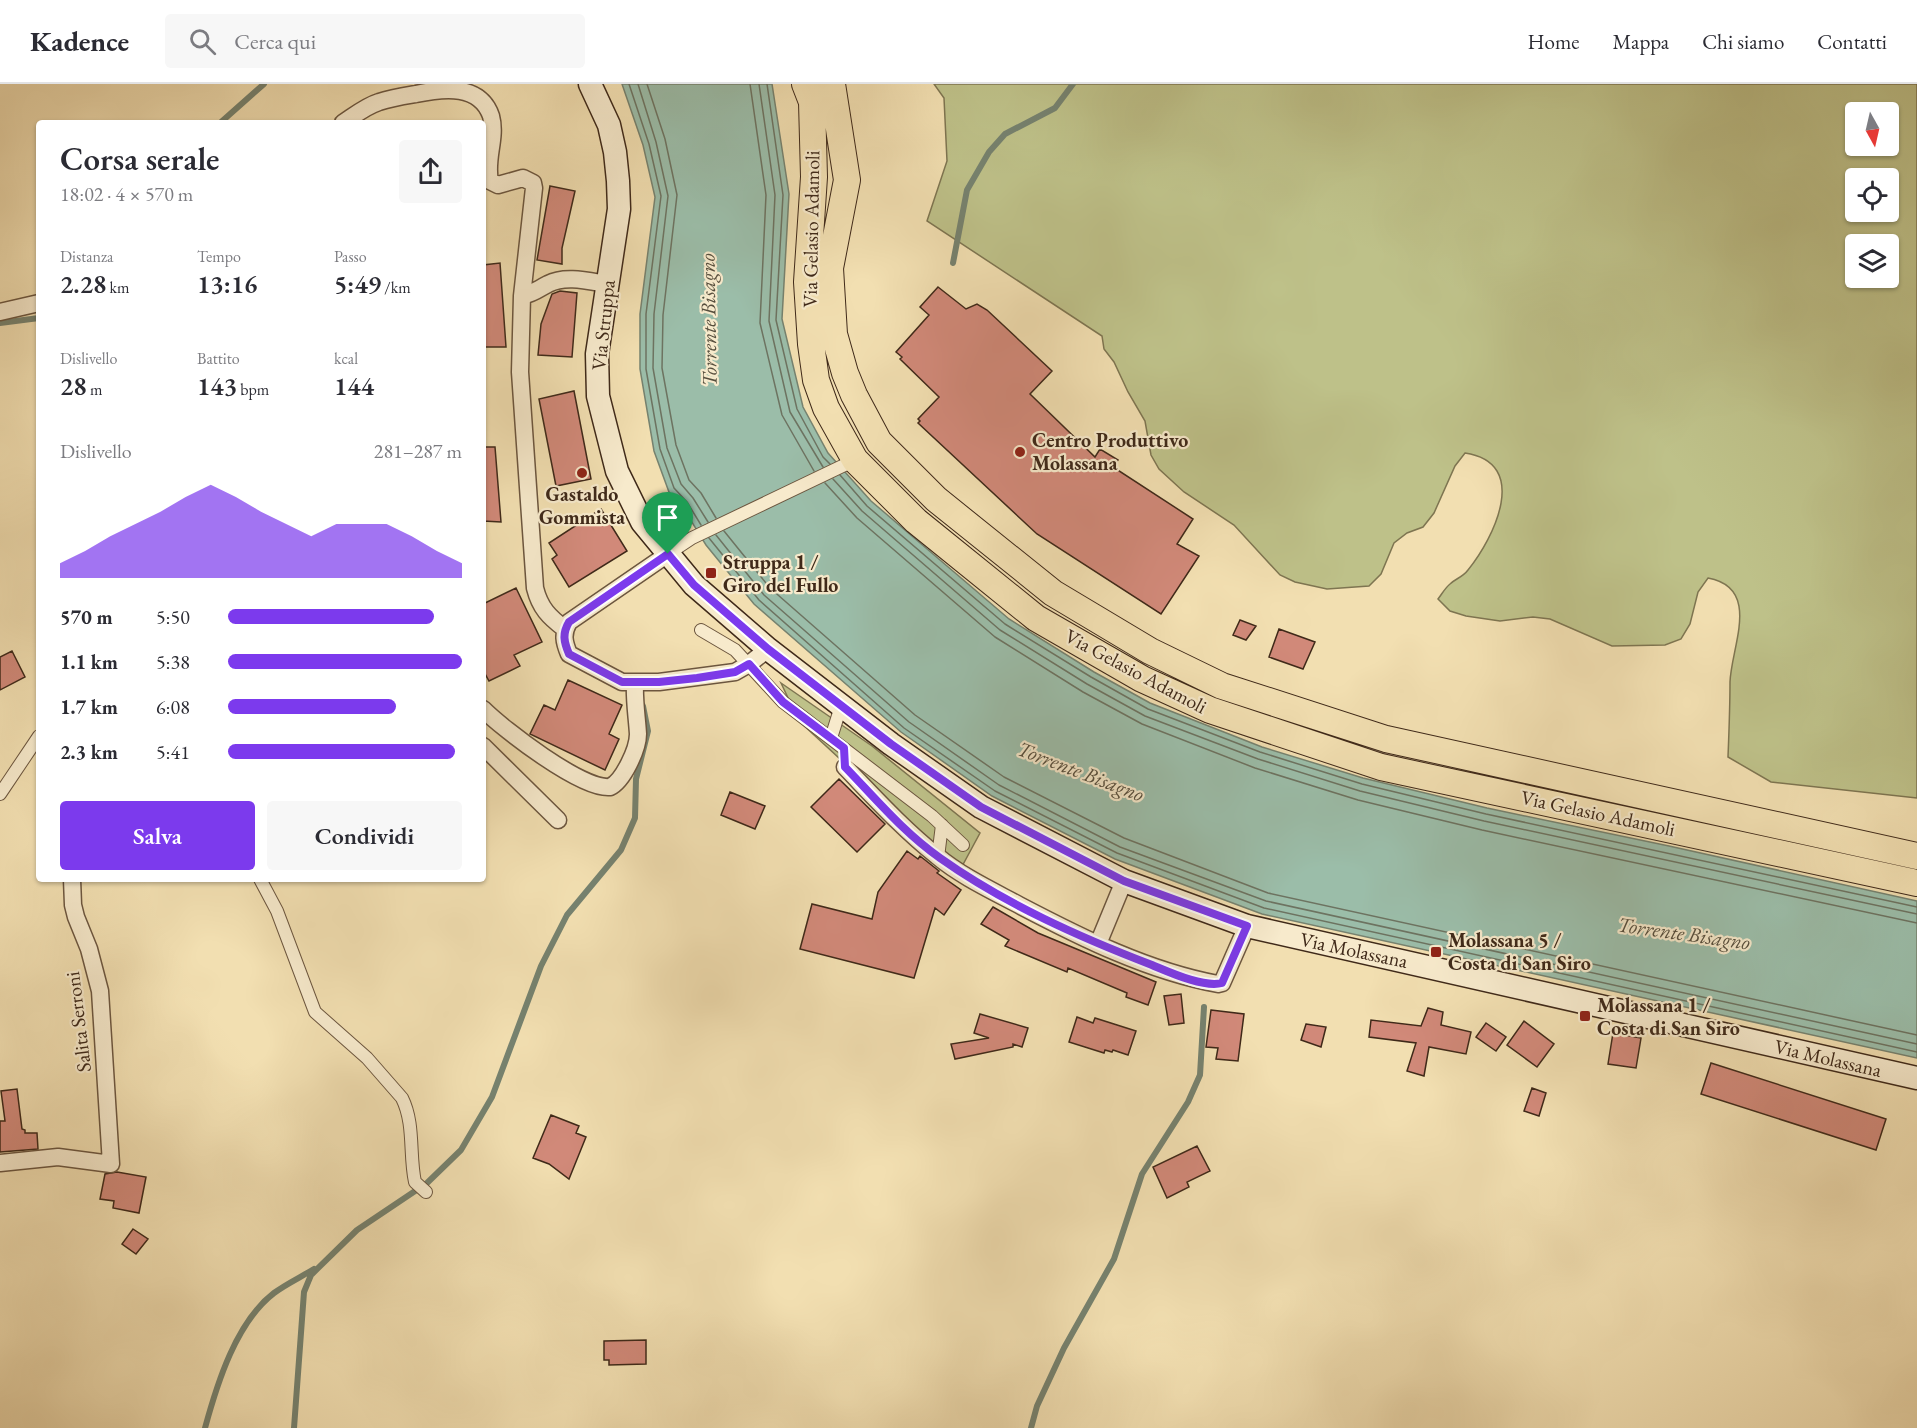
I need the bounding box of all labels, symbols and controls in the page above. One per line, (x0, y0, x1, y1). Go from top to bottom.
search box (165, 14, 585, 68)
text: Kadence (30, 23, 129, 59)
icon: search (186, 25, 219, 58)
text: Cerca qui (234, 27, 316, 56)
text: Home (1528, 28, 1580, 55)
text: Mappa (1613, 28, 1669, 55)
text: Chi siamo (1702, 28, 1784, 55)
text: Contatti (1817, 28, 1887, 55)
north arrow (1845, 102, 1899, 156)
map controls (1845, 102, 1899, 288)
text: Corsa serale (60, 137, 219, 180)
button: share (399, 140, 462, 203)
street label: Via Gelasio Adamoli (797, 150, 825, 308)
button: locate (1845, 168, 1899, 222)
text: 18:02 · 4 × 570 m (60, 181, 193, 207)
button: layers (1845, 234, 1899, 288)
text: Distanza (60, 246, 113, 267)
text: Tempo (197, 246, 241, 267)
text: Passo (334, 246, 367, 267)
water label: Torrente Bisagno (693, 253, 723, 387)
text: 2.28 (60, 267, 106, 301)
text: 13:16 (197, 267, 257, 301)
text: 5:49 (334, 267, 381, 301)
text: km (106, 277, 129, 298)
text: /km (381, 277, 411, 298)
street label: Via Struppa (585, 278, 621, 372)
text: Dislivello (60, 348, 117, 369)
text: Battito (197, 348, 240, 369)
text: kcal (334, 348, 358, 369)
text: 28 (60, 369, 87, 403)
text: 143 (197, 369, 237, 403)
text: 144 (334, 369, 374, 403)
text: m (87, 379, 102, 400)
text: bpm (237, 379, 269, 400)
place label: Centro Produttivo Molassana (1032, 427, 1188, 476)
text: Dislivello (60, 438, 132, 464)
text: 281–287 m (374, 438, 462, 464)
marker: Centro Produttivo Molassana (1013, 445, 1027, 459)
marker: Gastaldo Gommista (575, 466, 589, 480)
place label: Gastaldo Gommista (539, 481, 625, 530)
pin (642, 492, 693, 554)
icon: arrive (651, 501, 684, 534)
place label: Struppa 1 / Giro del Fullo (723, 549, 838, 598)
marker: Struppa 1 / Giro del Fullo (704, 566, 718, 580)
text: 570 m (60, 604, 113, 630)
text: 5:50 (156, 604, 190, 630)
street label: Via Gelasio Adamoli (1061, 623, 1212, 719)
text: 1.1 km (60, 649, 118, 675)
text: 5:38 (156, 649, 190, 675)
text: 1.7 km (60, 694, 118, 720)
text: 6:08 (156, 694, 190, 720)
water label: Torrente Bisagno (1014, 735, 1148, 807)
text: 2.3 km (60, 739, 118, 765)
text: 5:41 (156, 739, 190, 765)
street label: Via Gelasio Adamoli (1518, 784, 1678, 842)
button: Salva (60, 801, 255, 870)
button: Condividi (267, 801, 462, 870)
water label: Torrente Bisagno (1616, 910, 1752, 956)
street label: Via Molassana (1298, 926, 1410, 974)
place label: Molassana 5 / Costa di San Siro (1448, 927, 1591, 976)
marker: Molassana 5 / Costa di San Siro (1429, 945, 1443, 959)
street label: Salita Serroni (59, 970, 97, 1074)
place label: Molassana 1 / Costa di San Siro (1597, 992, 1740, 1041)
marker: Molassana 1 / Costa di San Siro (1578, 1009, 1592, 1023)
street label: Via Molassana (1772, 1033, 1884, 1083)

